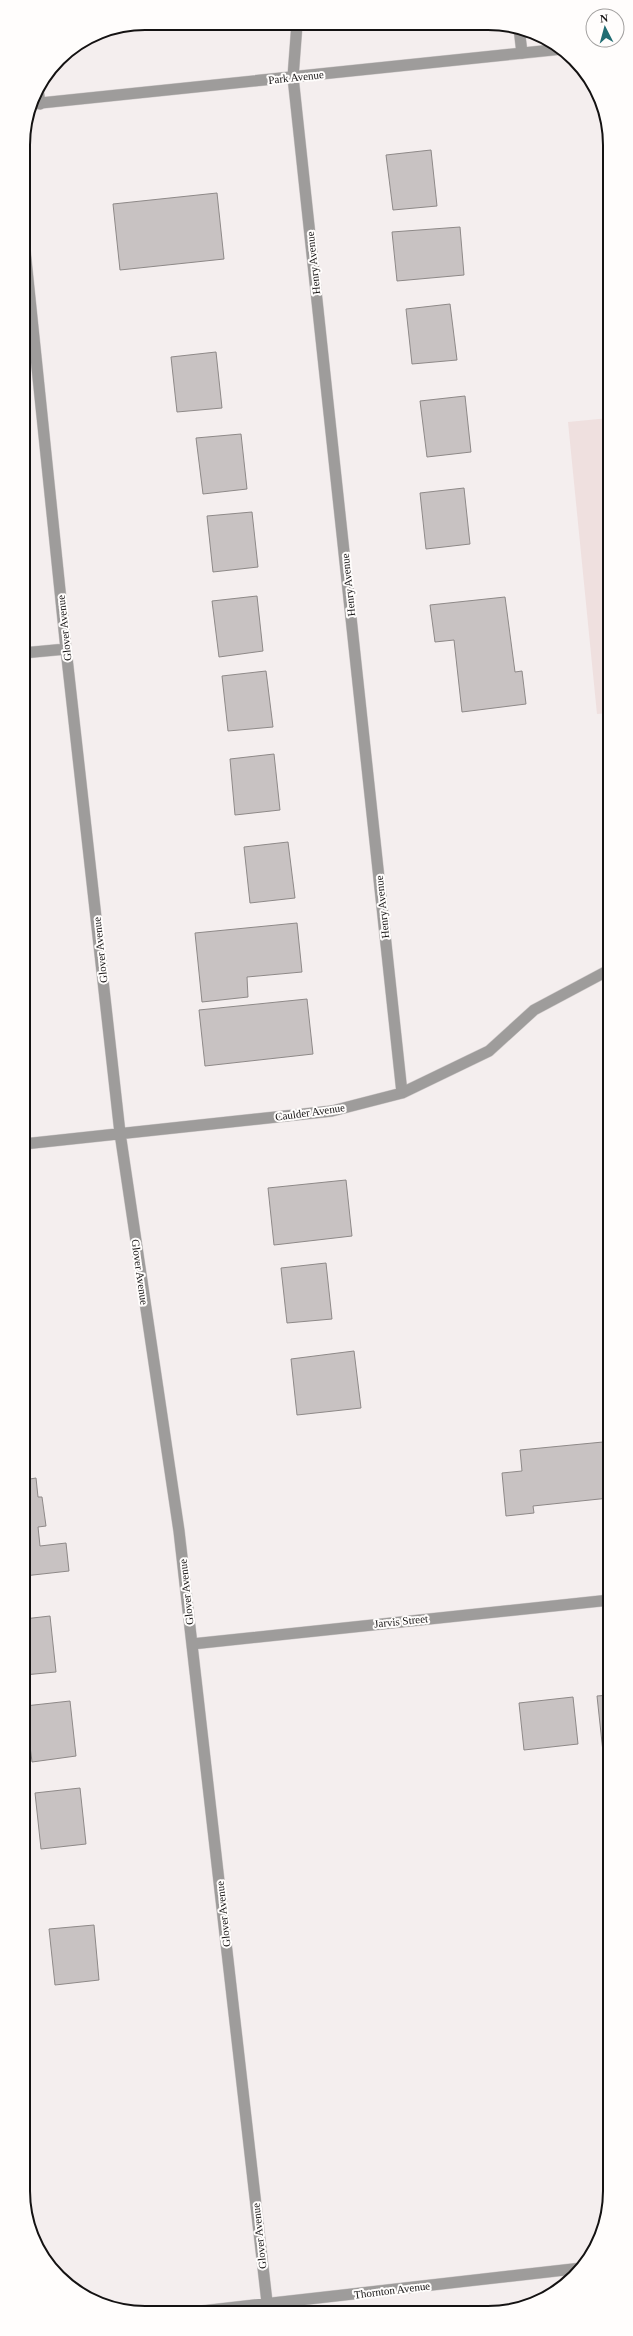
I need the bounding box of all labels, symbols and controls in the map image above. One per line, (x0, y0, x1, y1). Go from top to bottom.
north arrow (585, 8, 625, 48)
text: N (599, 12, 609, 24)
street label: Park Avenue (268, 68, 324, 86)
street label: Henry Avenue (304, 231, 322, 295)
street label: Henry Avenue (339, 553, 357, 617)
street label: Glover Avenue (55, 594, 73, 661)
street label: Henry Avenue (373, 875, 391, 939)
street label: Glover Avenue (91, 916, 109, 983)
street label: Caulder Avenue (274, 1101, 346, 1123)
street label: Glover Avenue (129, 1238, 151, 1306)
street label: Glover Avenue (177, 1558, 195, 1625)
street label: Jarvis Street (373, 1612, 429, 1630)
street label: Glover Avenue (214, 1880, 232, 1947)
street label: Glover Avenue (250, 2202, 268, 2269)
street label: Thornton Avenue (353, 2279, 431, 2301)

